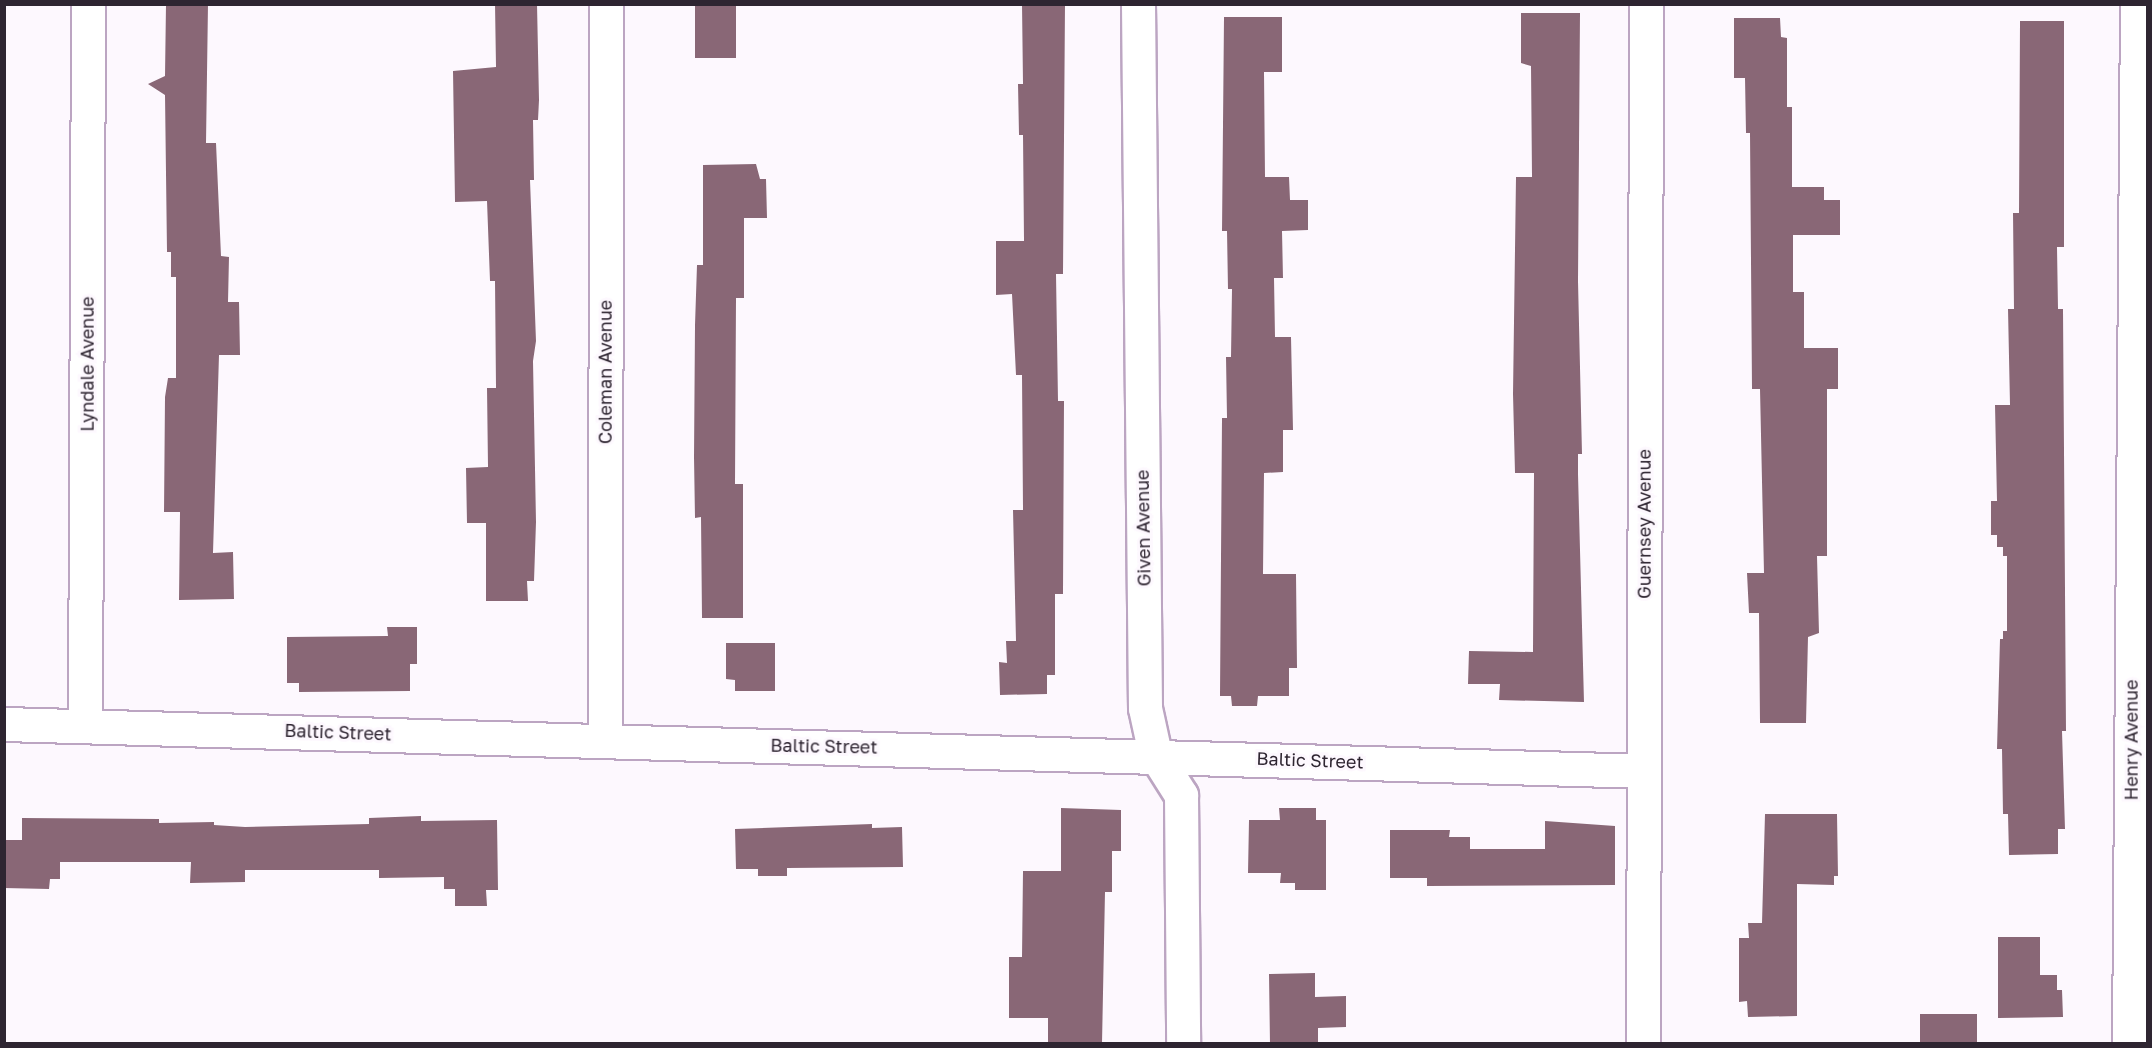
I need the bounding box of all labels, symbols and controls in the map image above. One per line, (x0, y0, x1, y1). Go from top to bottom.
street label: Lyndale Avenue (76, 296, 98, 432)
street label: Coleman Avenue (594, 300, 616, 444)
street label: Guernsey Avenue (1633, 449, 1655, 599)
street label: Given Avenue (1131, 469, 1155, 587)
street label: Henry Avenue (2120, 680, 2142, 800)
street label: Baltic Street (284, 719, 392, 745)
street label: Baltic Street (770, 734, 878, 758)
street label: Baltic Street (1256, 747, 1364, 773)

